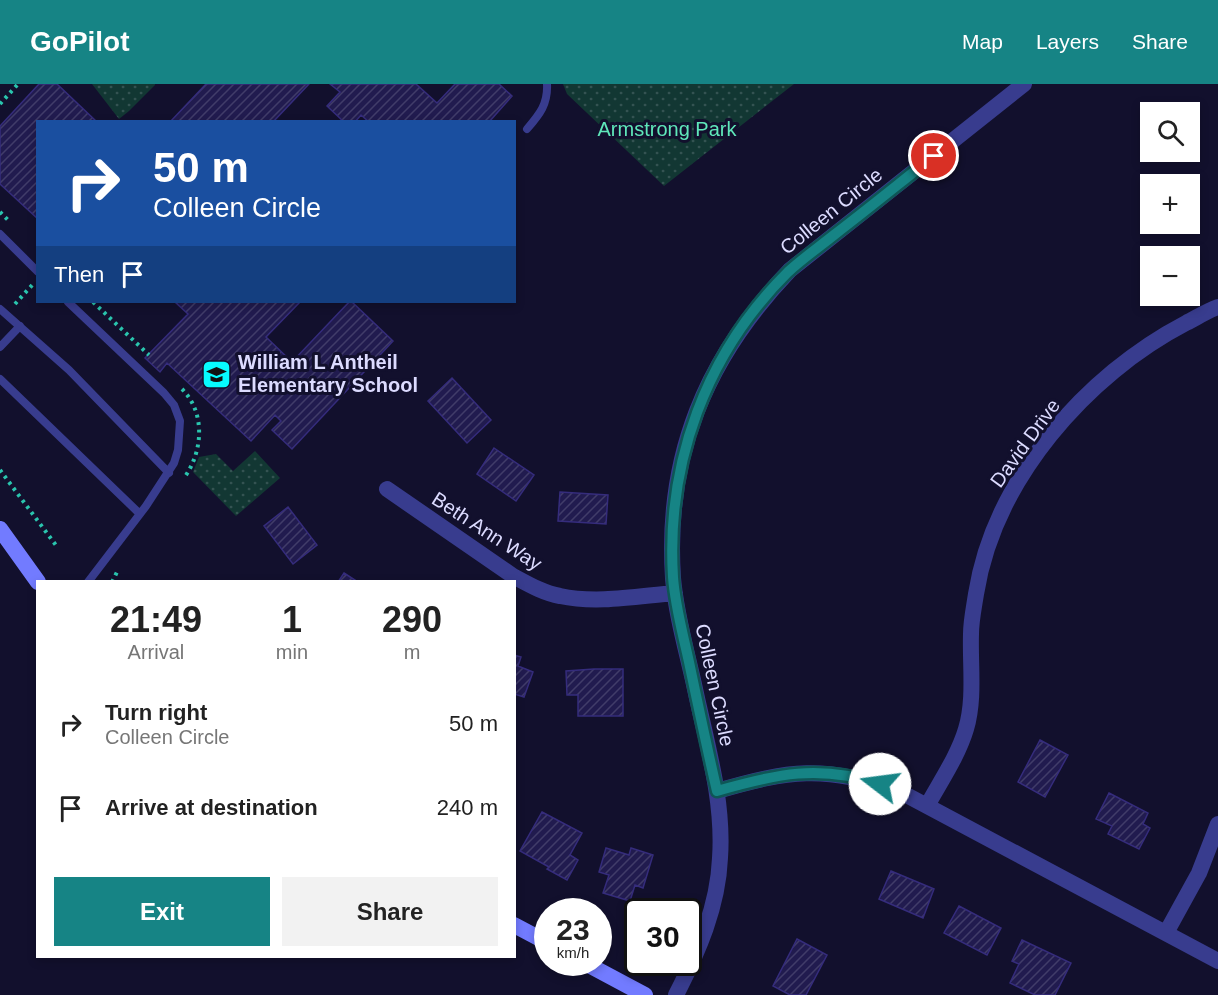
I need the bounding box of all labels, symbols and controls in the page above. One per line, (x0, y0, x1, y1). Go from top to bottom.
text: GoPilot (30, 26, 130, 57)
text: Map (962, 30, 1003, 53)
text: Layers (1036, 30, 1099, 53)
text: Share (1132, 30, 1188, 53)
map controls (1140, 102, 1200, 306)
button: search (1140, 102, 1200, 162)
park label: Armstrong Park (598, 118, 737, 140)
pin (908, 130, 959, 181)
icon: arrive (917, 139, 950, 172)
icon: right (54, 144, 132, 222)
text: 50 m (153, 144, 249, 191)
street label: Colleen Circle (776, 163, 886, 259)
button: + (1140, 174, 1200, 234)
text: Colleen Circle (153, 193, 321, 223)
button: − (1140, 246, 1200, 306)
icon: arrive (116, 258, 149, 291)
text: Then (54, 262, 104, 287)
place label: William L Antheil Elementary School (238, 351, 418, 396)
school or university icon: William L Antheil Elementary School (201, 358, 233, 390)
street label: David Drive (986, 395, 1064, 491)
street label: Beth Ann Way (428, 487, 546, 575)
text: 21:49 (110, 599, 202, 640)
text: 1 (282, 599, 302, 640)
text: 290 (382, 599, 442, 640)
street label: Colleen Circle (691, 622, 739, 748)
text: Arrival (128, 641, 184, 663)
text: min (276, 641, 308, 663)
text: m (404, 641, 420, 663)
text: Turn right (105, 700, 207, 725)
icon: right (54, 708, 87, 741)
text: 50 m (449, 711, 498, 736)
text: Colleen Circle (105, 726, 230, 748)
position arrow (848, 752, 912, 816)
icon: arrive (54, 792, 87, 825)
text: Arrive at destination (105, 795, 318, 820)
text: 240 m (437, 795, 498, 820)
button: Exit (54, 877, 270, 946)
button: Share (282, 877, 498, 946)
speed limit sign: 30 (624, 898, 702, 976)
text: 23 (556, 913, 590, 946)
text: km/h (557, 944, 589, 961)

